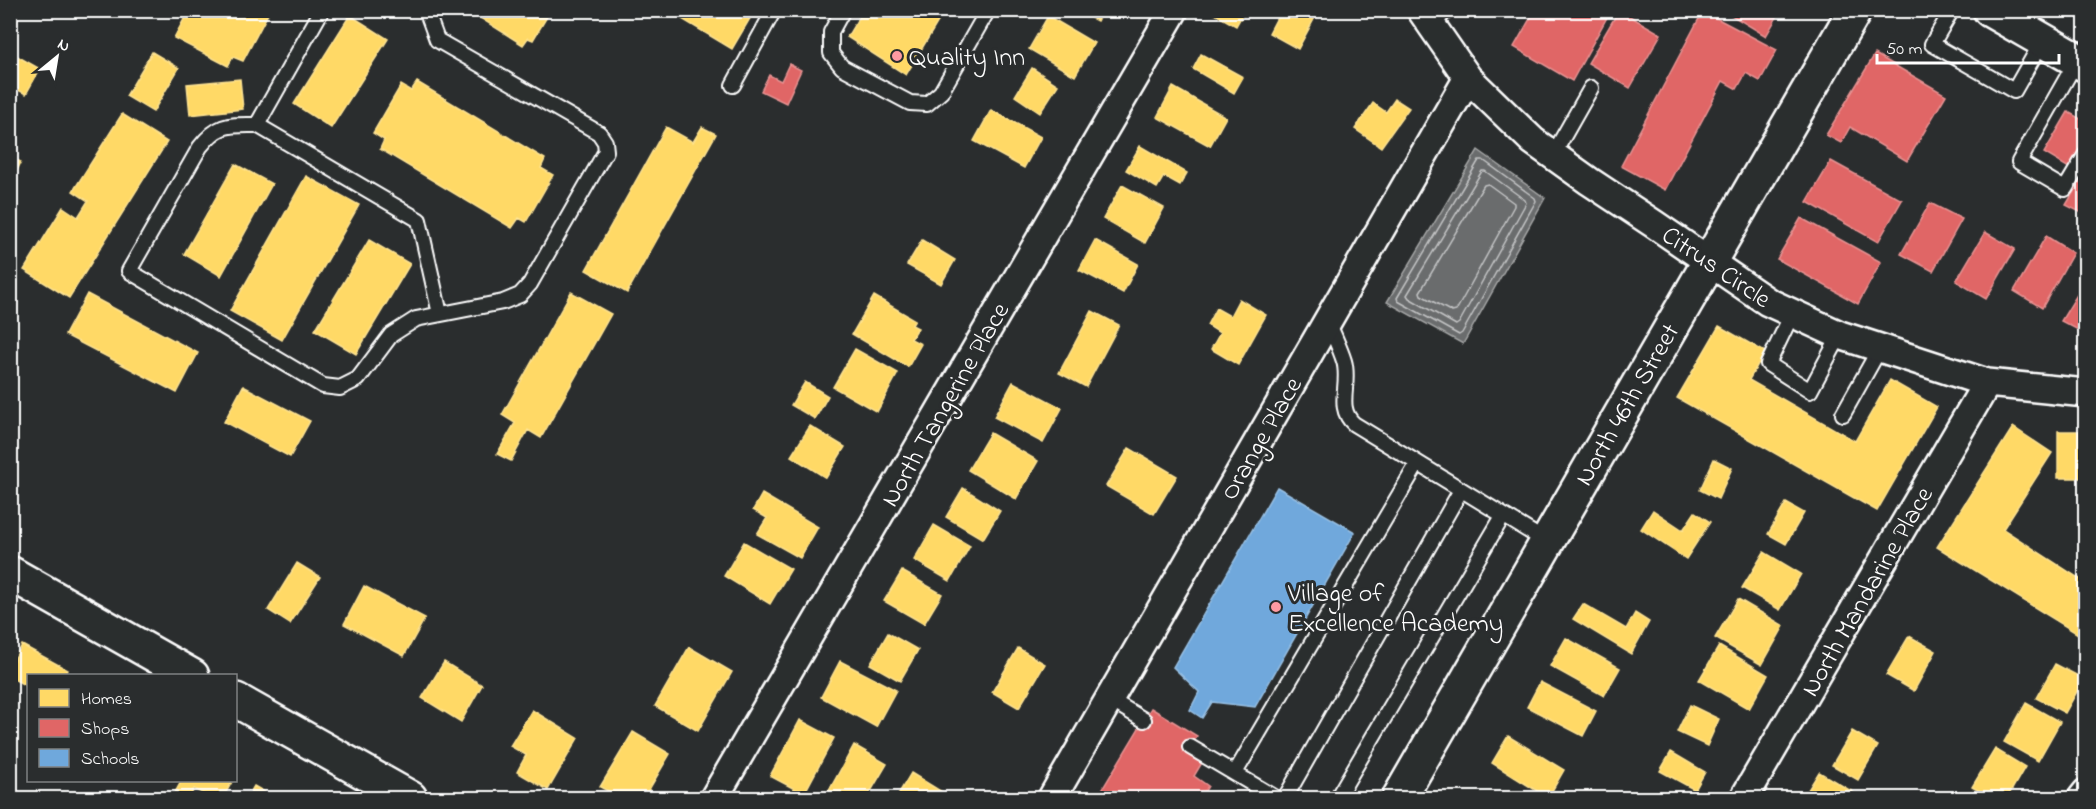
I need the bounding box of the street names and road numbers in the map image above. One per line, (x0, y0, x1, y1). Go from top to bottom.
street label: Citrus Circle (1653, 218, 1778, 319)
street label: North Tangerine Place (872, 296, 1021, 515)
street label: North 46th Street (1567, 317, 1691, 494)
street label: Orange Place (1212, 370, 1313, 508)
street label: North Mandarine Place (1793, 480, 1944, 705)

